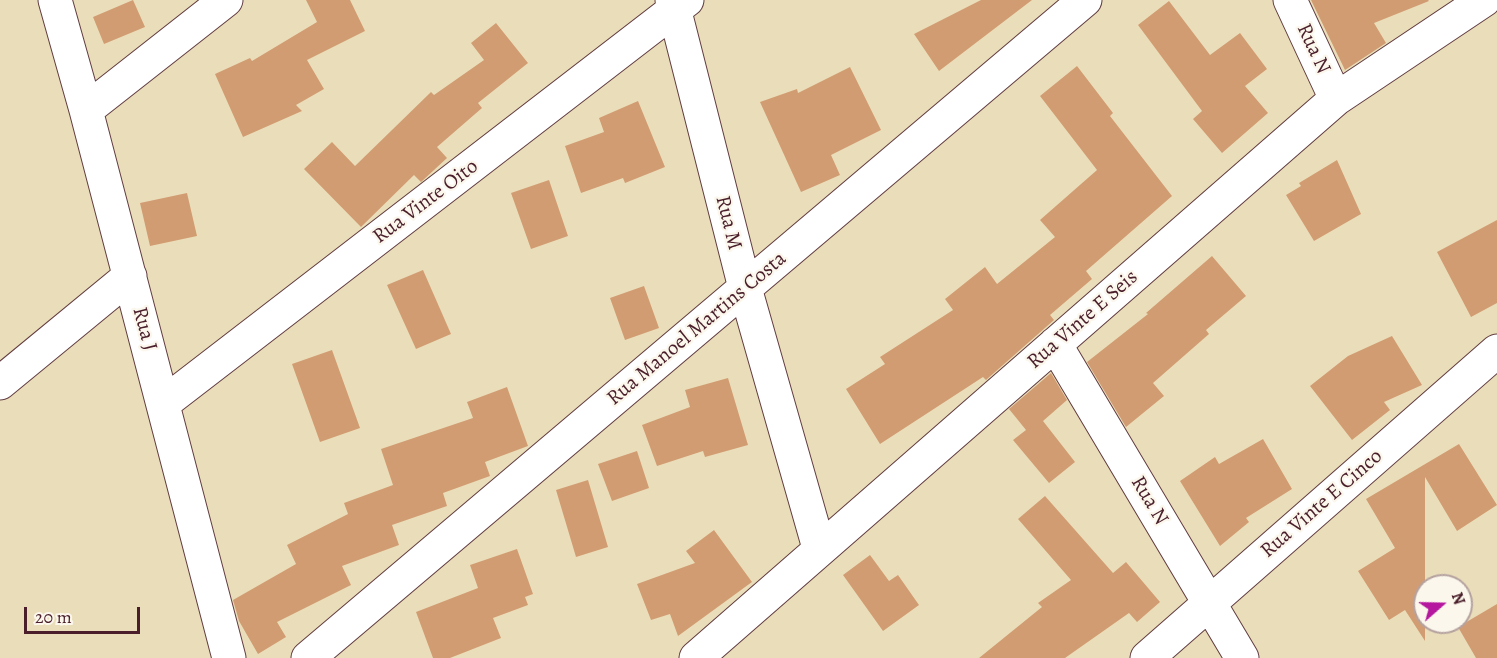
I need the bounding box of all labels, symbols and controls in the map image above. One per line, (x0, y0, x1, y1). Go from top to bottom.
street label: Rua N (1290, 20, 1336, 78)
street label: Rua Vinte Oito (368, 154, 484, 250)
street label: Rua M (709, 193, 747, 253)
street label: Rua Manoel Martins Costa (602, 247, 792, 411)
street label: Rua Vinte E Seis (1022, 265, 1144, 375)
street label: Rua J (126, 304, 162, 354)
street label: Rua Vinte E Cinco (1256, 444, 1388, 564)
street label: Rua N (1125, 472, 1173, 530)
north arrow (1413, 574, 1473, 634)
text: N (1446, 589, 1470, 608)
scale bar (27, 595, 142, 633)
text: 20 m (35, 605, 72, 629)

